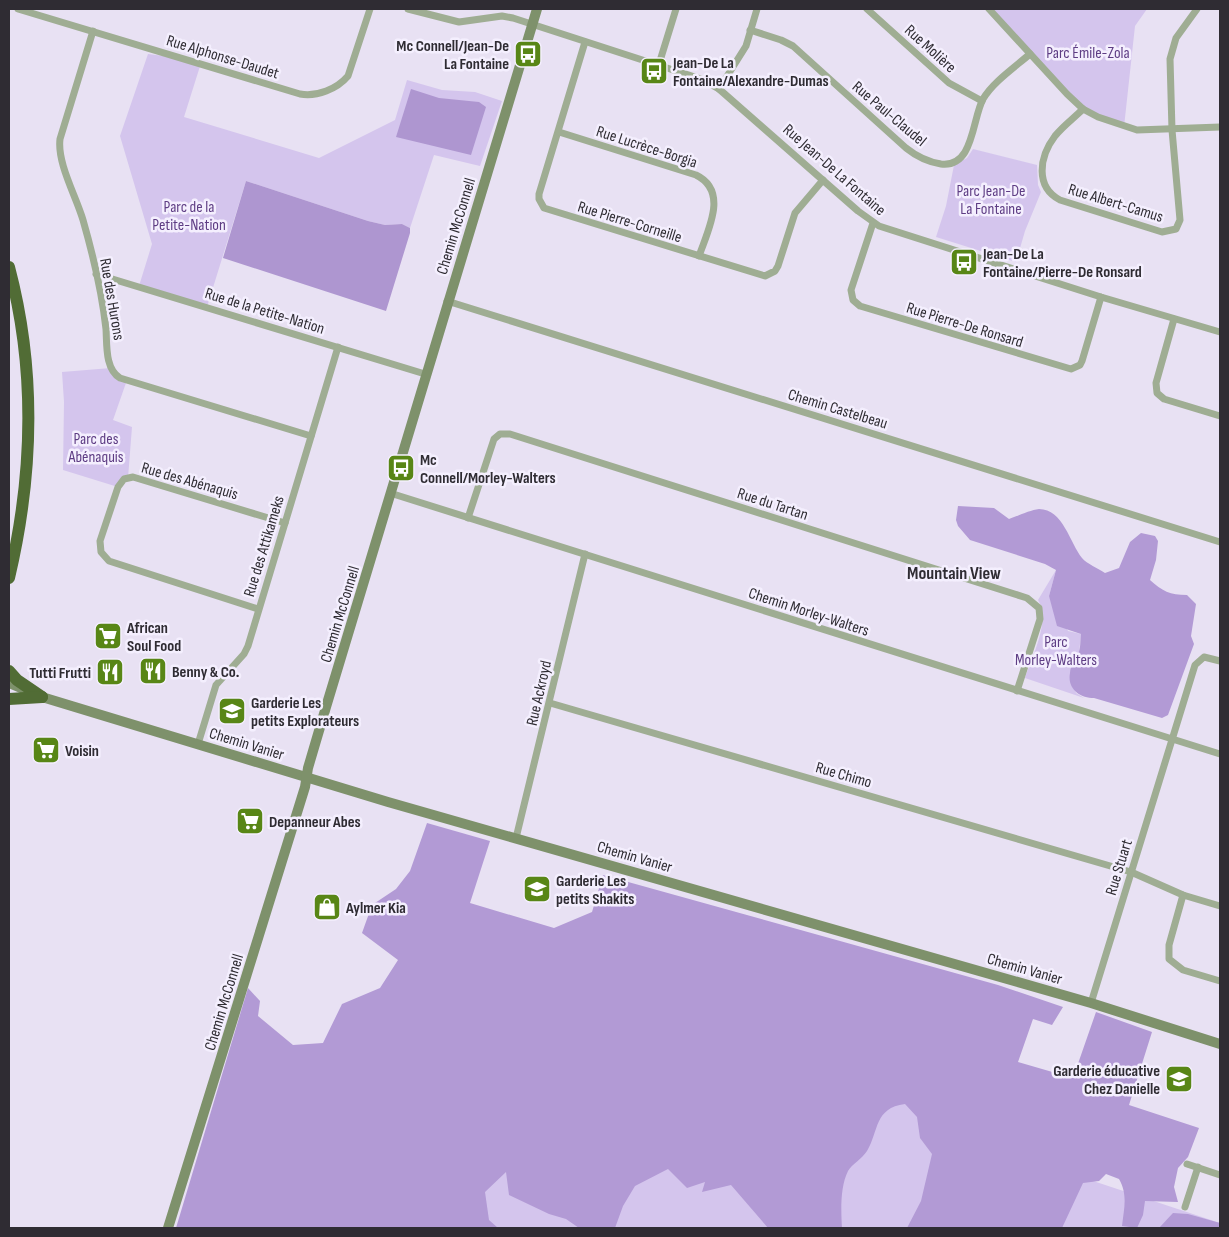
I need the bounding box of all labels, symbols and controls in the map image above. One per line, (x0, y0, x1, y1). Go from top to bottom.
street label: Rue Molière (900, 21, 960, 77)
street label: Rue Alphonse-Daudet (164, 31, 281, 84)
place label: Mc Connell/Jean-De La Fontaine (396, 37, 509, 74)
bus stop icon: Mc Connell/Jean-De La Fontaine (513, 39, 543, 69)
park label: Parc Émile-Zola (1046, 44, 1130, 63)
place label: Jean-De La Fontaine/Alexandre-Dumas (672, 54, 829, 91)
bus stop icon: Jean-De La Fontaine/Alexandre-Dumas (639, 56, 669, 86)
street label: Rue Paul-Claudel (848, 78, 930, 151)
street label: Rue Jean-De La Fontaine (779, 120, 889, 220)
street label: Rue Lucrèce-Borgia (594, 122, 699, 173)
street label: Chemin McConnell (433, 176, 480, 277)
street label: Rue Albert-Camus (1066, 180, 1165, 227)
park label: Parc Jean-De La Fontaine (957, 182, 1025, 219)
park label: Parc de la Petite-Nation (152, 198, 226, 235)
street label: Rue Pierre-Corneille (575, 198, 684, 247)
place label: Jean-De La Fontaine/Pierre-De Ronsard (982, 245, 1142, 282)
bus stop icon: Jean-De La Fontaine/Pierre-De Ronsard (949, 247, 979, 277)
street label: Rue des Hurons (95, 257, 128, 342)
street label: Rue de la Petite-Nation (202, 284, 327, 339)
street label: Rue Pierre-De Ronsard (904, 299, 1025, 352)
street label: Chemin Castelbeau (785, 385, 890, 434)
park label: Parc des Abénaquis (67, 430, 124, 467)
place label: Mc Connell/Morley-Walters (420, 451, 556, 488)
bus stop icon: Mc Connell/Morley-Walters (386, 453, 416, 483)
street label: Rue des Abénaquis (139, 459, 240, 504)
street label: Rue du Tartan (735, 484, 810, 525)
street label: Rue des Attikameks (240, 493, 289, 599)
district label: Mountain View (907, 563, 1001, 584)
street label: Chemin McConnell (317, 564, 364, 665)
street label: Chemin Morley-Walters (746, 584, 871, 641)
place label: African Soul Food (126, 619, 181, 656)
supermarket icon: African Soul Food (93, 621, 123, 651)
park label: Parc Morley-Walters (1015, 633, 1097, 670)
restaurant icon: Benny & Co. (138, 656, 168, 686)
restaurant icon: Tutti Frutti (95, 657, 125, 687)
street label: Rue Ackroyd (523, 659, 556, 728)
place label: Benny & Co. (172, 663, 239, 682)
place label: Tutti Frutti (29, 664, 91, 683)
place label: Garderie Les petits Explorateurs (251, 694, 359, 731)
school or university icon: Garderie Les petits Explorateurs (217, 696, 247, 726)
street label: Chemin Vanier (207, 724, 287, 765)
supermarket icon: Voisin (31, 735, 61, 765)
place label: Voisin (65, 742, 99, 761)
street label: Rue Chimo (813, 758, 874, 793)
supermarket icon: Depanneur Abes (235, 806, 265, 836)
place label: Depanneur Abes (269, 813, 361, 832)
street label: Rue Stuart (1102, 837, 1137, 898)
street label: Chemin Vanier (595, 838, 675, 877)
place label: Garderie Les petits Shakits (556, 872, 635, 909)
school or university icon: Garderie Les petits Shakits (522, 874, 552, 904)
shop icon: Aylmer Kia (312, 892, 342, 922)
place label: Aylmer Kia (345, 899, 406, 918)
street label: Chemin Vanier (985, 950, 1065, 989)
street label: Chemin McConnell (201, 952, 248, 1053)
place label: Garderie éducative Chez Danielle (1053, 1062, 1160, 1099)
school or university icon: Garderie éducative Chez Danielle (1164, 1064, 1194, 1094)

